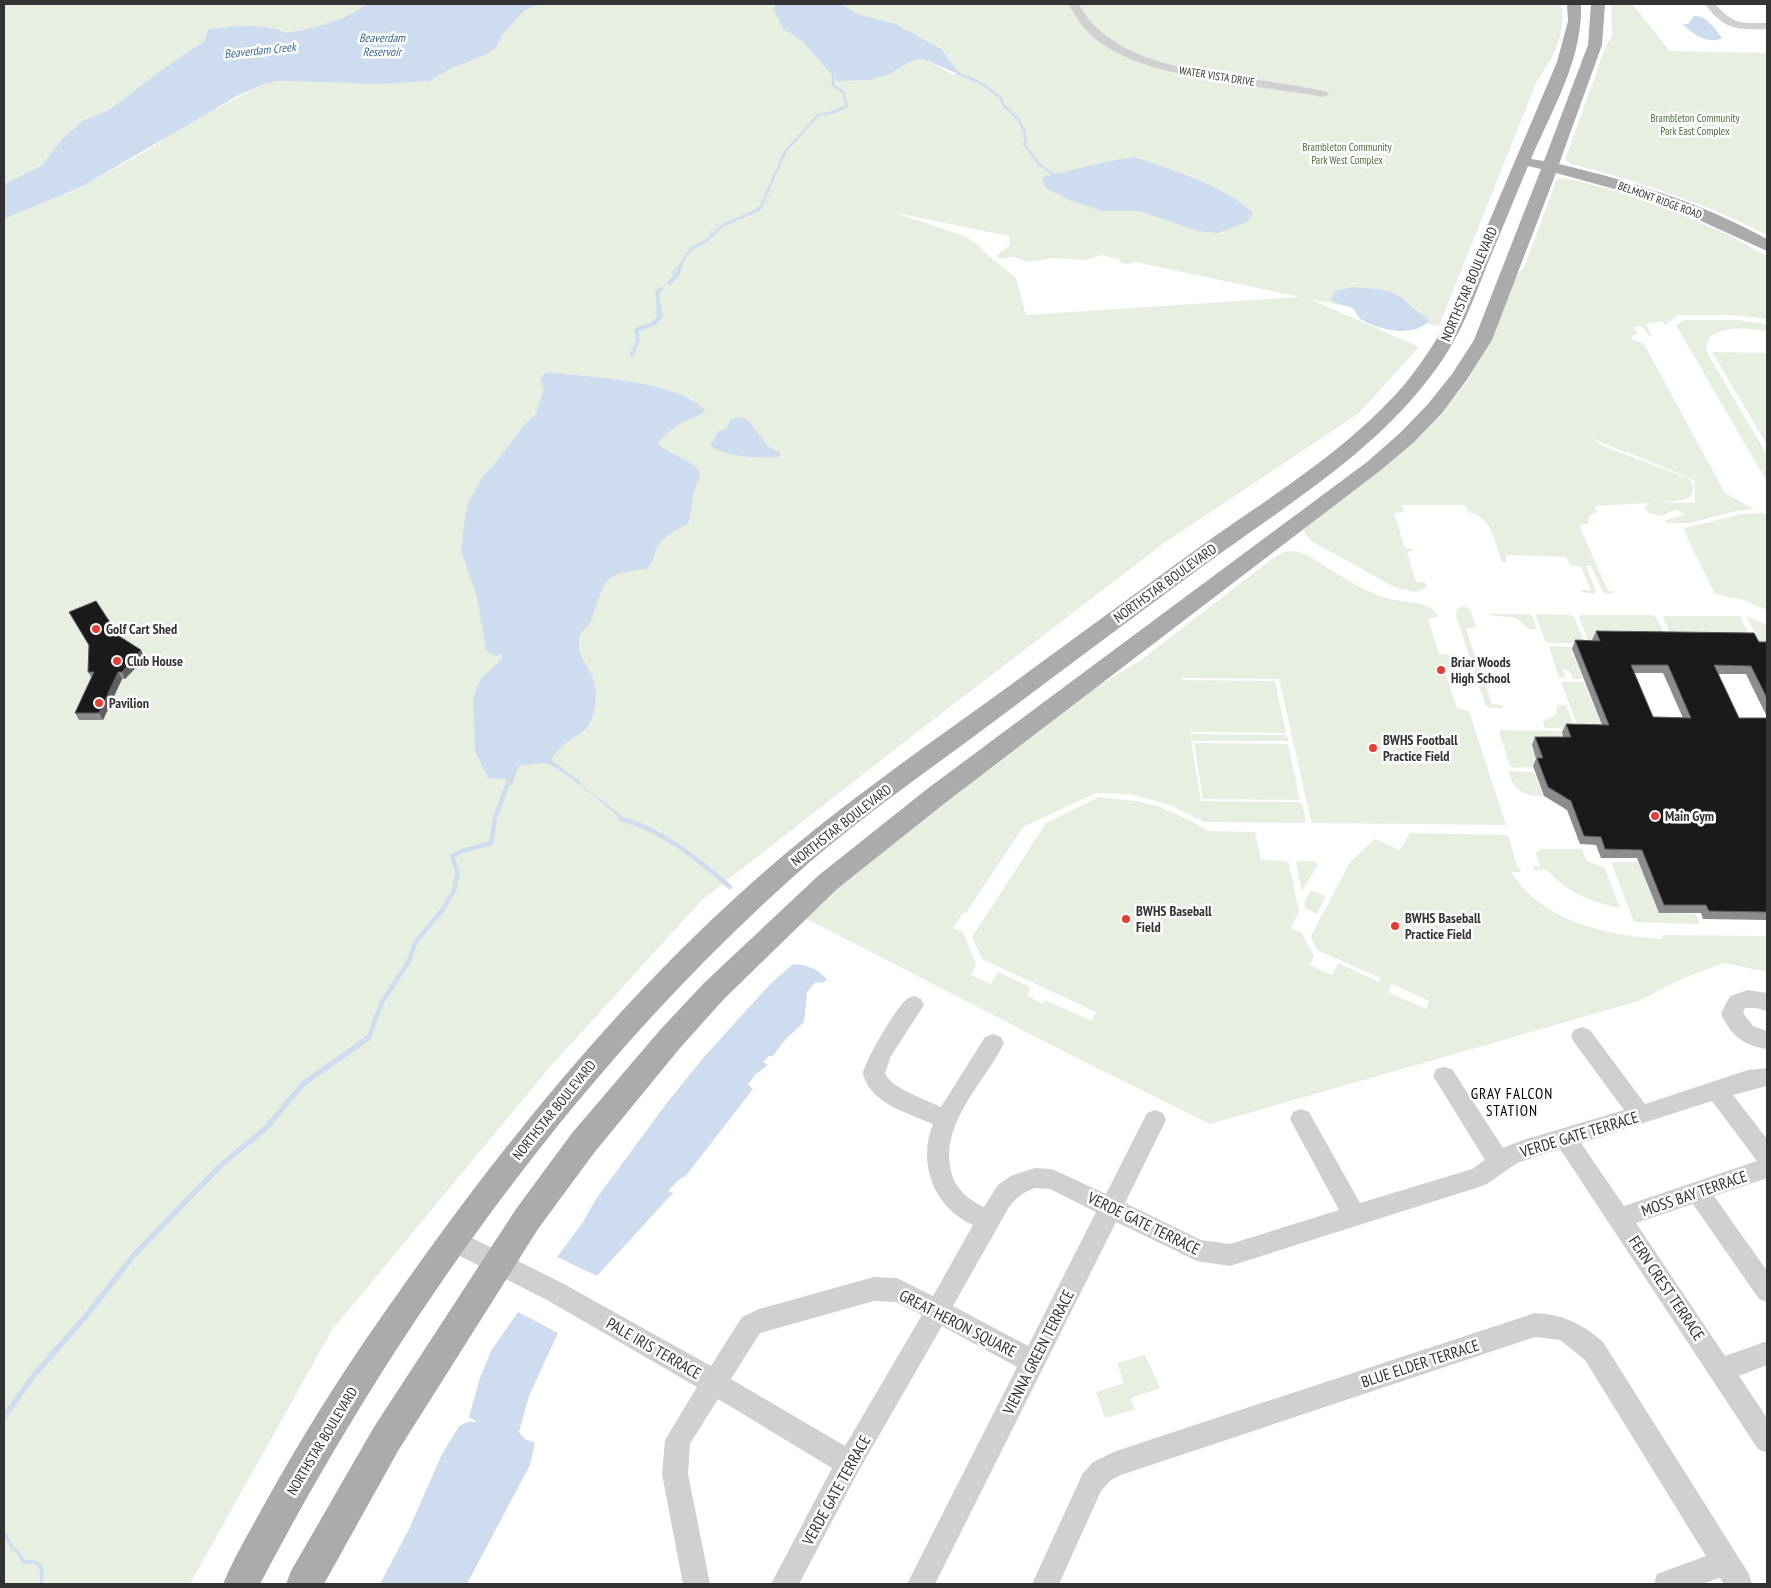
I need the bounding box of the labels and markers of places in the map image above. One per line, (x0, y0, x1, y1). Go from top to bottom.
place label: Golf Cart Shed (106, 620, 177, 638)
marker: Golf Cart Shed (90, 623, 102, 635)
place label: Club House (127, 652, 183, 670)
place label: Briar Woods High School (1451, 653, 1511, 687)
marker: Club House (111, 655, 123, 667)
marker: Briar Woods High School (1435, 664, 1447, 676)
place label: Pavilion (109, 694, 149, 712)
marker: Pavilion (93, 697, 105, 709)
place label: BWHS Football Practice Field (1383, 731, 1458, 765)
marker: BWHS Football Practice Field (1367, 742, 1379, 754)
place label: Main Gym (1665, 807, 1714, 825)
marker: Main Gym (1649, 810, 1661, 822)
place label: BWHS Baseball Field (1136, 902, 1212, 936)
place label: BWHS Baseball Practice Field (1405, 909, 1481, 943)
marker: BWHS Baseball Field (1120, 913, 1132, 925)
marker: BWHS Baseball Practice Field (1389, 920, 1401, 932)

